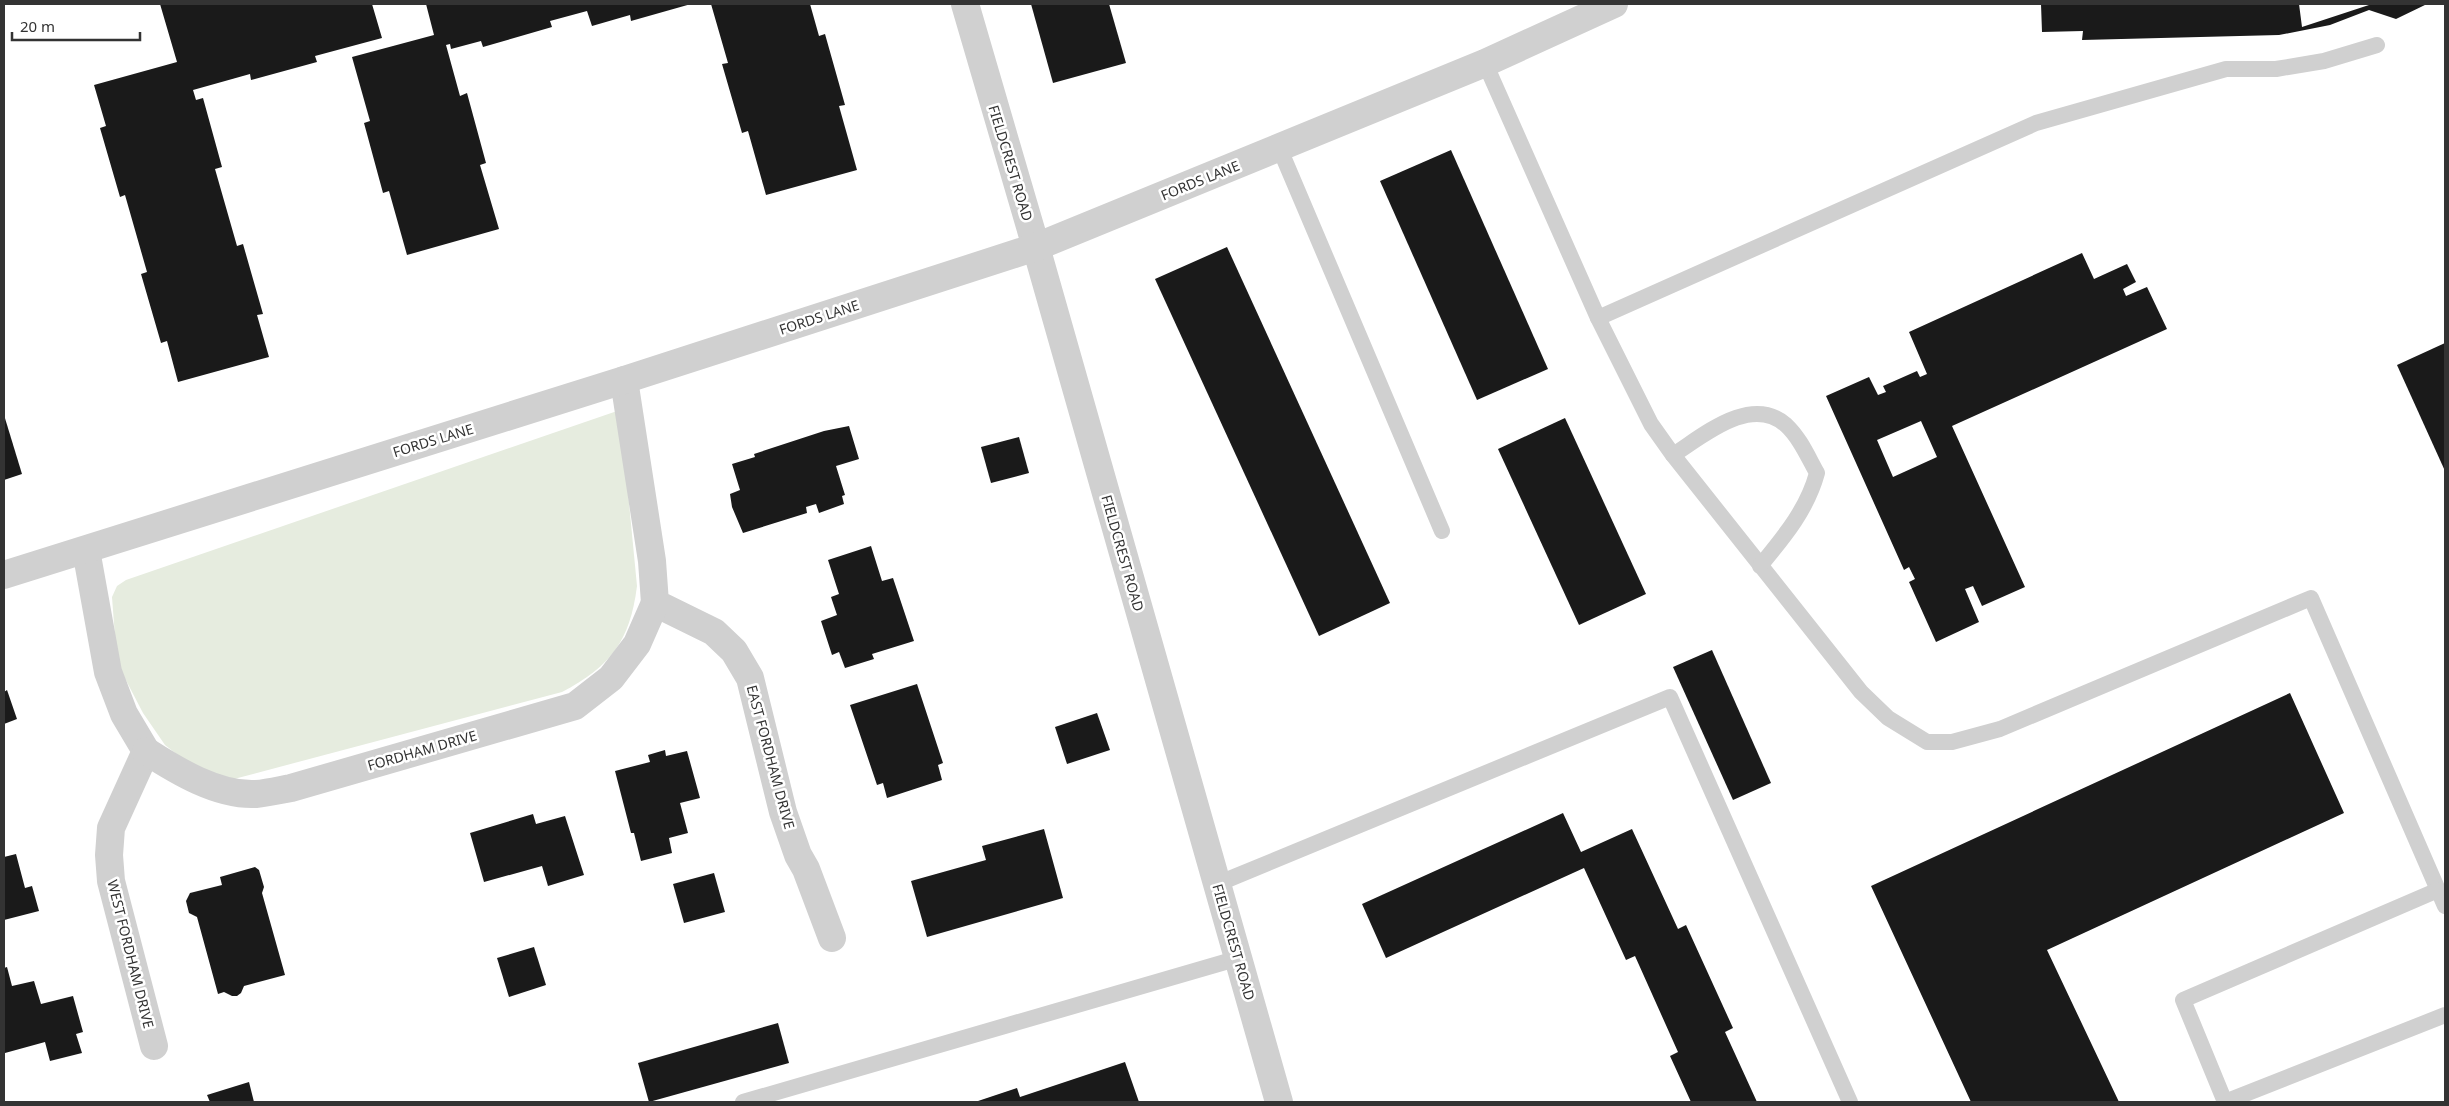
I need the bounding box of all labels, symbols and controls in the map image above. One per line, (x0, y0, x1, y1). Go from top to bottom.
scale bar (12, 10, 140, 42)
text: 20 m (20, 16, 55, 36)
street label: FIELDCREST ROAD (984, 103, 1038, 223)
street label: FORDS LANE (1158, 156, 1242, 204)
street label: FORDS LANE (777, 295, 861, 339)
street label: FORDS LANE (390, 419, 476, 461)
street label: FIELDCREST ROAD (1097, 493, 1149, 613)
street label: EAST FORDHAM DRIVE (743, 683, 799, 831)
street label: FORDHAM DRIVE (365, 725, 479, 775)
street label: WEST FORDHAM DRIVE (103, 878, 159, 1030)
street label: FIELDCREST ROAD (1208, 882, 1260, 1002)

